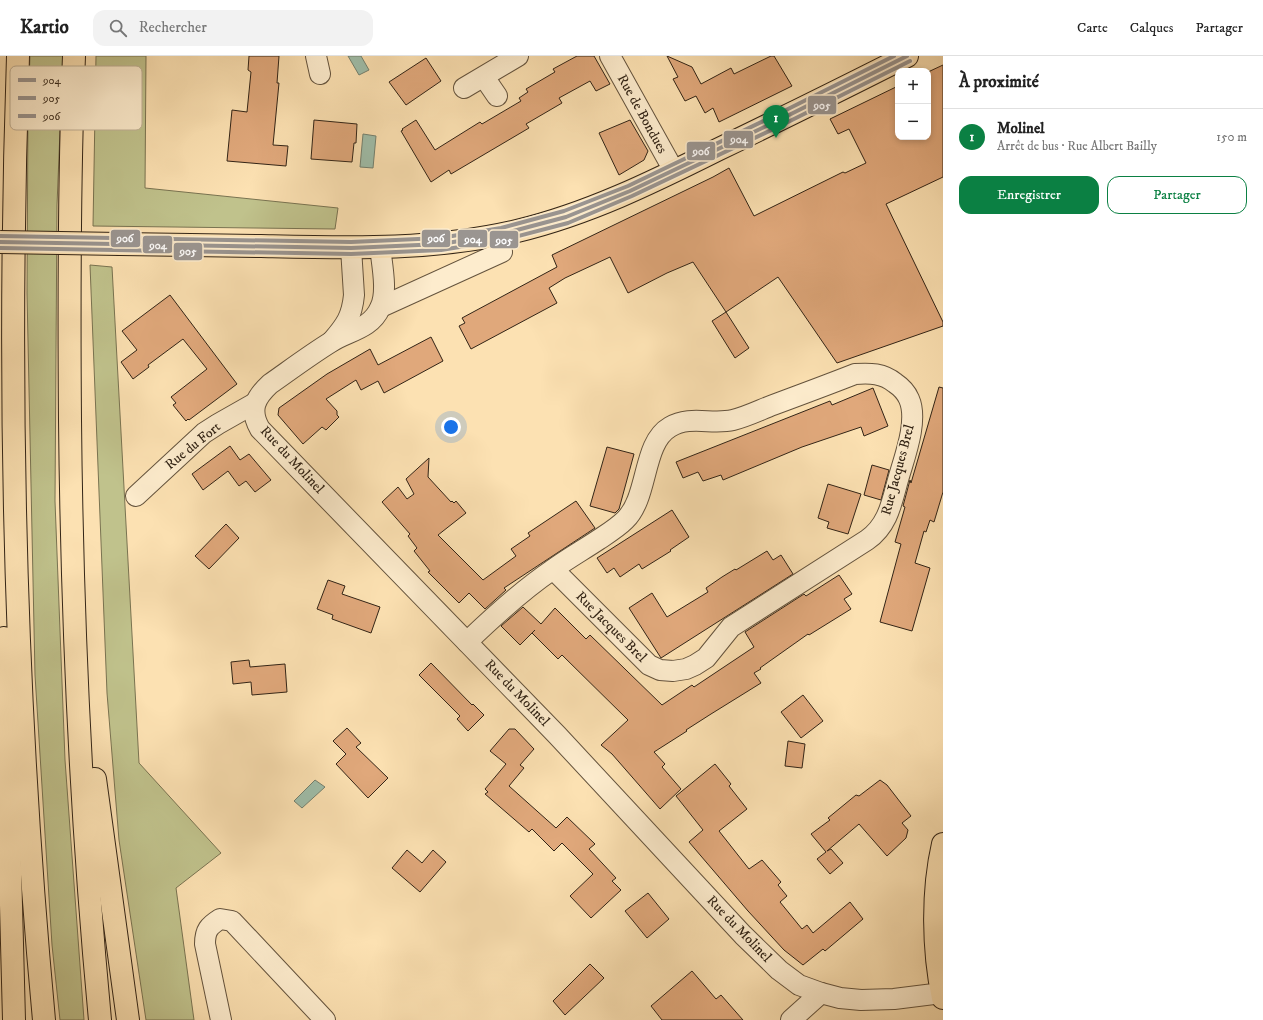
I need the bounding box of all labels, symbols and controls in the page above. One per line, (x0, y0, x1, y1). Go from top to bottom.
search box (93, 10, 373, 46)
text: Kartio (20, 16, 69, 39)
icon: search (107, 17, 129, 39)
text: Rechercher (139, 18, 207, 37)
text: Carte (1077, 19, 1108, 37)
text: Calques (1130, 19, 1173, 37)
text: Partager (1195, 19, 1243, 37)
legend (10, 66, 142, 130)
map controls (895, 68, 931, 140)
button: + (895, 68, 931, 104)
street label: Rue de Bondues (613, 71, 671, 157)
text: À proximité (959, 71, 1039, 93)
text: 904 (42, 74, 61, 88)
text: 905 (42, 92, 60, 106)
line badge: 905 (807, 95, 837, 115)
text: 905 (813, 99, 831, 113)
button: − (895, 104, 931, 140)
pin: 1 (763, 105, 789, 138)
text: 906 (42, 110, 61, 124)
text: Molinel (997, 119, 1045, 138)
text: 1 (970, 129, 974, 145)
text: 150 m (1216, 129, 1247, 145)
line badge: 904 (723, 130, 754, 149)
text: 904 (729, 133, 749, 147)
text: Arrêt de bus · Rue Albert Bailly (997, 138, 1157, 154)
line badge: 906 (686, 141, 716, 161)
text: 906 (691, 145, 711, 159)
button: Enregistrer (959, 176, 1099, 214)
button: Partager (1107, 176, 1247, 214)
line badge: 906 (110, 229, 141, 248)
line badge: 906 (421, 229, 451, 248)
line badge: 904 (457, 229, 488, 248)
line badge: 905 (489, 230, 519, 249)
text: 906 (115, 232, 135, 246)
text: 906 (426, 232, 446, 246)
text: 904 (463, 233, 483, 247)
text: 905 (495, 234, 513, 248)
line badge: 904 (142, 235, 173, 254)
text: 904 (148, 239, 168, 253)
line badge: 905 (173, 242, 203, 261)
text: 905 (179, 245, 197, 259)
your location (441, 417, 461, 437)
street label: Rue du Fort (162, 418, 225, 474)
street label: Rue du Molinel (256, 422, 328, 498)
street label: Rue Jacques Brel (877, 422, 919, 517)
street label: Rue Jacques Brel (572, 588, 651, 667)
street label: Rue du Molinel (481, 656, 554, 731)
street label: Rue du Molinel (703, 892, 776, 967)

